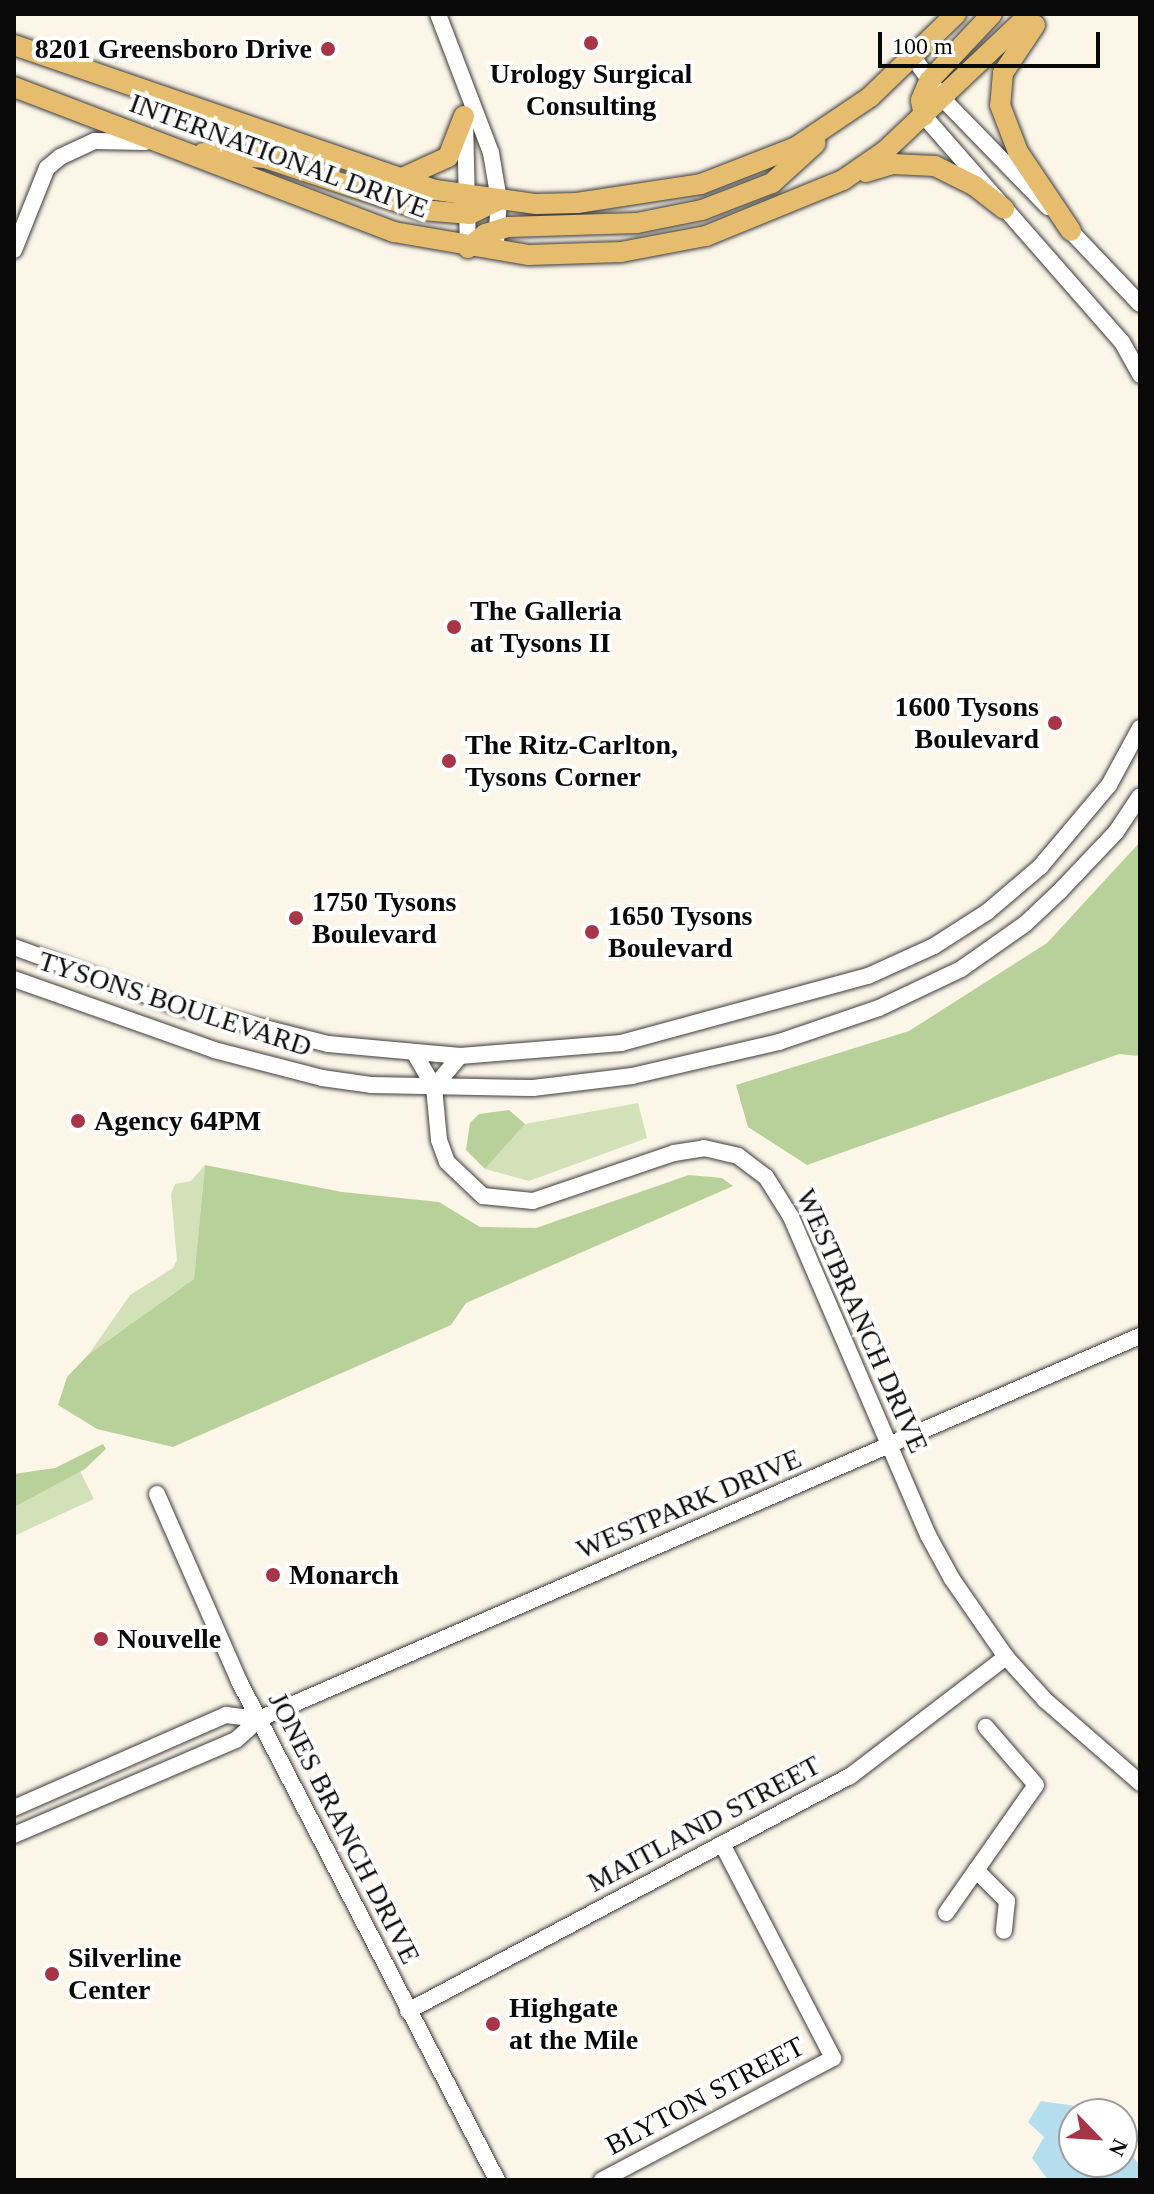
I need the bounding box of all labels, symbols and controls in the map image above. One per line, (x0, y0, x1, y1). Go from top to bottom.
scale bar (882, 16, 1104, 66)
place label: 8201 Greensboro Drive (35, 32, 312, 66)
marker: Urology Surgical Consulting (580, 32, 602, 54)
text: 100 m (892, 33, 953, 59)
marker: 8201 Greensboro Drive (319, 40, 337, 58)
place label: Urology Surgical Consulting (490, 57, 692, 123)
street label: INTERNATIONAL DRIVE (125, 86, 433, 226)
place label: The Galleria at Tysons II (470, 594, 622, 660)
marker: The Galleria at Tysons II (445, 618, 463, 636)
place label: 1600 Tysons Boulevard (894, 690, 1039, 756)
marker: 1600 Tysons Boulevard (1046, 714, 1064, 732)
place label: The Ritz-Carlton, Tysons Corner (465, 728, 678, 794)
marker: The Ritz-Carlton, Tysons Corner (440, 752, 458, 770)
place label: 1750 Tysons Boulevard (312, 885, 457, 951)
place label: 1650 Tysons Boulevard (608, 899, 753, 965)
marker: 1750 Tysons Boulevard (287, 909, 305, 927)
marker: 1650 Tysons Boulevard (583, 923, 601, 941)
street label: TYSONS BOULEVARD (34, 944, 316, 1064)
place label: Agency 64PM (94, 1104, 261, 1138)
marker: Agency 64PM (69, 1112, 87, 1130)
street label: WESTBRANCH DRIVE (789, 1184, 935, 1458)
street label: WESTPARK DRIVE (572, 1441, 806, 1567)
place label: Monarch (289, 1558, 399, 1592)
marker: Monarch (264, 1566, 282, 1584)
place label: Nouvelle (117, 1622, 221, 1656)
marker: Nouvelle (92, 1630, 110, 1648)
street label: JONES BRANCH DRIVE (261, 1687, 427, 1969)
street label: MAITLAND STREET (582, 1748, 826, 1900)
place label: Silverline Center (68, 1941, 182, 2007)
marker: Silverline Center (43, 1965, 61, 1983)
place label: Highgate at the Mile (509, 1991, 638, 2057)
marker: Highgate at the Mile (484, 2015, 502, 2033)
street label: BLYTON STREET (600, 2030, 810, 2162)
north arrow (1058, 2098, 1138, 2178)
text: N (1104, 2135, 1133, 2160)

